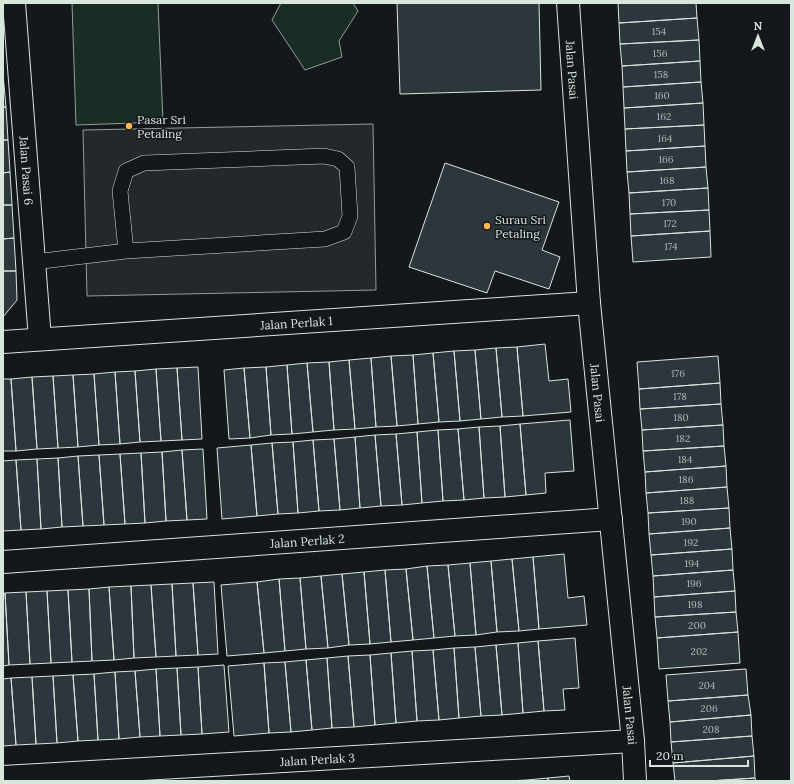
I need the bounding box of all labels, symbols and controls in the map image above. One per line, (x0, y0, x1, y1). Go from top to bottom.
north arrow (738, 16, 778, 56)
text: N (754, 19, 763, 33)
house number: 154 (652, 25, 667, 38)
street label: Jalan Pasai (563, 39, 582, 100)
house number: 156 (653, 47, 668, 60)
house number: 158 (654, 68, 669, 81)
house number: 160 (654, 89, 670, 102)
house number: 162 (657, 110, 671, 123)
place label: Pasar Sri Petaling (137, 112, 186, 141)
marker: Pasar Sri Petaling (124, 121, 134, 131)
house number: 164 (658, 132, 673, 145)
street label: Jalan Pasai 6 (17, 134, 37, 206)
house number: 166 (658, 153, 674, 166)
house number: 168 (659, 174, 675, 187)
house number: 170 (662, 196, 676, 209)
place label: Surau Sri Petaling (495, 212, 546, 241)
house number: 172 (663, 217, 677, 230)
marker: Surau Sri Petaling (482, 221, 492, 231)
house number: 174 (664, 240, 678, 253)
street label: Jalan Perlak 1 (259, 313, 333, 332)
street label: Jalan Pasai (588, 362, 608, 423)
house number: 176 (671, 367, 685, 380)
house number: 178 (673, 390, 687, 403)
house number: 180 (673, 411, 689, 424)
house number: 182 (676, 432, 690, 445)
house number: 184 (678, 453, 693, 466)
house number: 186 (678, 473, 694, 486)
house number: 188 (680, 494, 695, 507)
house number: 190 (681, 515, 697, 528)
street label: Jalan Perlak 2 (268, 530, 345, 551)
house number: 192 (684, 536, 698, 549)
house number: 194 (685, 557, 700, 570)
house number: 196 (686, 577, 702, 590)
house number: 198 (687, 598, 703, 611)
house number: 200 (688, 619, 706, 632)
house number: 202 (691, 645, 707, 658)
house number: 204 (699, 679, 716, 692)
street label: Jalan Pasai (620, 684, 641, 745)
house number: 206 (700, 702, 718, 715)
house number: 208 (702, 723, 720, 736)
scale bar (650, 742, 748, 768)
text: 20 m (656, 748, 684, 763)
street label: Jalan Perlak 3 (279, 749, 356, 769)

